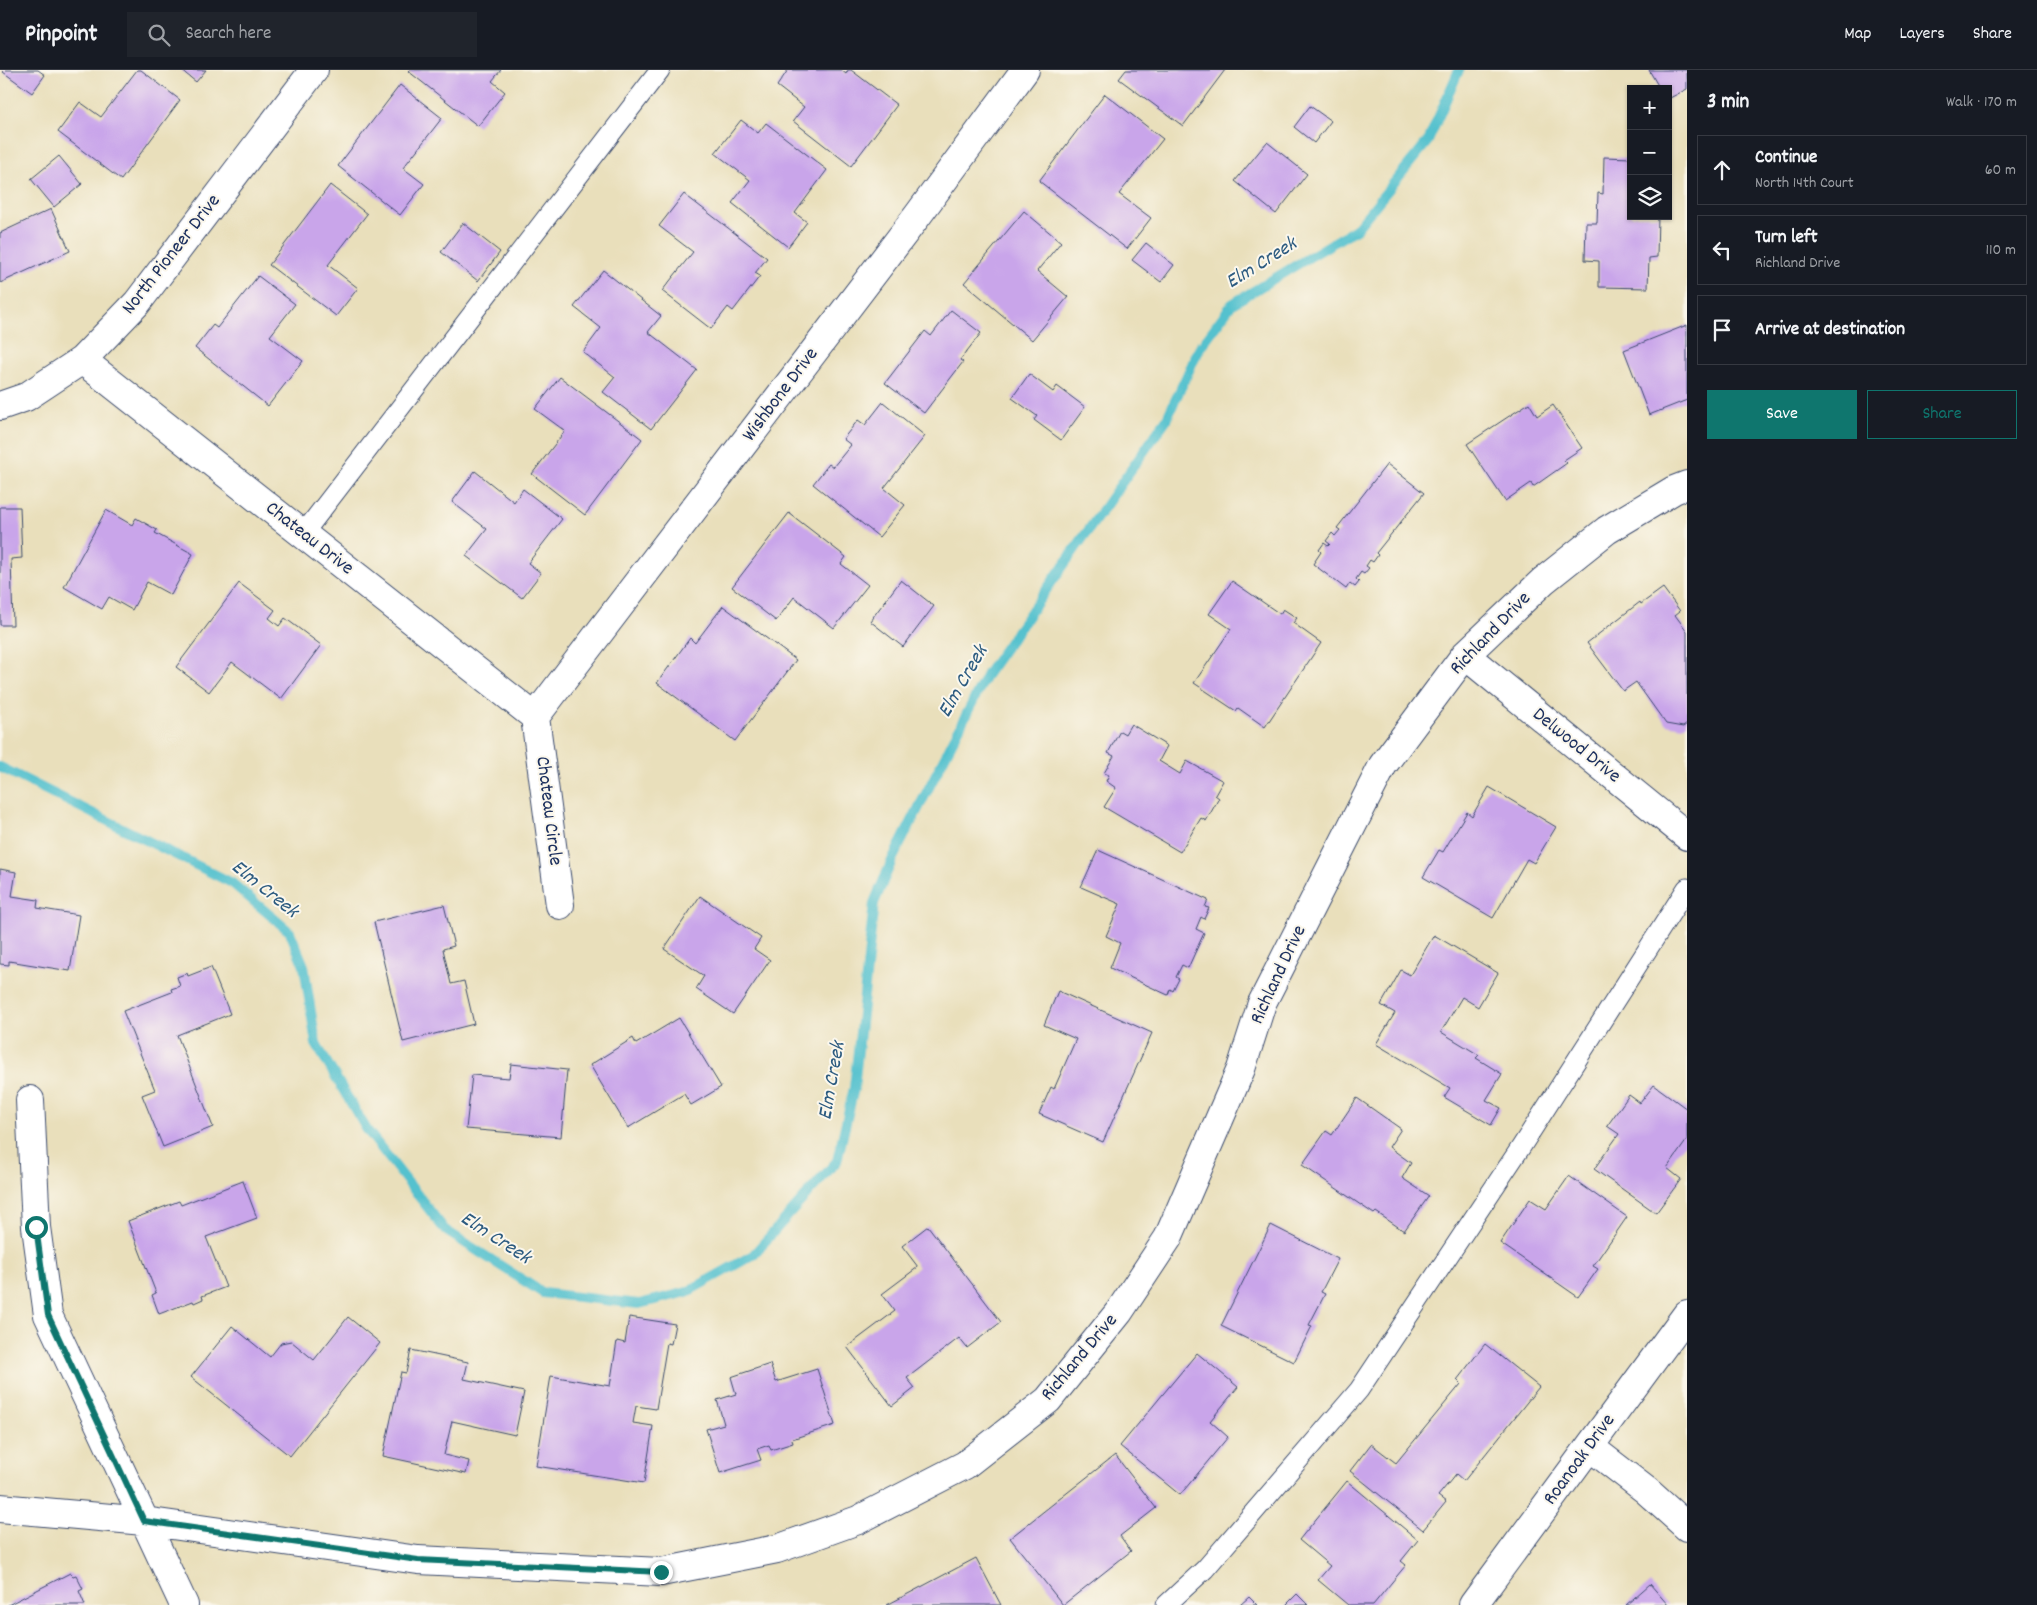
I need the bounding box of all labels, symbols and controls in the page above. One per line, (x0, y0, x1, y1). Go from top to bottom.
search box (127, 12, 477, 57)
text: Pinpoint (25, 18, 97, 52)
icon: search (145, 21, 173, 49)
text: Search here (185, 21, 271, 48)
text: Map (1844, 22, 1871, 47)
text: Layers (1899, 22, 1945, 47)
text: Share (1973, 22, 2012, 47)
map controls (1627, 85, 1672, 220)
button: + (1627, 85, 1672, 130)
text: 3 min (1707, 88, 1749, 118)
text: Walk · 170 m (1946, 91, 2017, 114)
button: − (1627, 130, 1672, 175)
text: Continue (1755, 145, 1817, 172)
icon: ahead (1708, 156, 1736, 184)
text: 60 m (1985, 159, 2016, 182)
text: North 14th Court (1755, 172, 1854, 195)
button: layers (1627, 175, 1672, 220)
street label: North Pioneer Drive (116, 189, 228, 321)
text: Turn left (1755, 225, 1818, 252)
water label: Elm Creek (1221, 229, 1305, 298)
icon: left (1708, 236, 1736, 264)
text: 110 m (1986, 239, 2016, 262)
text: Richland Drive (1755, 252, 1840, 275)
icon: arrive (1708, 316, 1736, 344)
text: Arrive at destination (1755, 317, 1905, 344)
street label: Wishbone Drive (736, 342, 826, 448)
button: Save (1707, 390, 1857, 439)
button: Share (1867, 390, 2017, 439)
street label: Chateau Drive (259, 495, 359, 583)
street label: Richland Drive (1444, 586, 1538, 682)
water label: Elm Creek (931, 638, 998, 724)
street label: Delwood Drive (1526, 701, 1627, 791)
street label: Chateau Circle (527, 755, 569, 867)
water label: Elm Creek (224, 853, 306, 928)
street label: Richland Drive (1244, 921, 1314, 1029)
water label: Elm Creek (811, 1037, 855, 1123)
water label: Elm Creek (454, 1205, 538, 1274)
route start (25, 1216, 48, 1239)
street label: Richland Drive (1035, 1308, 1125, 1408)
street label: Roanoak Drive (1537, 1408, 1623, 1511)
route end (650, 1561, 673, 1584)

